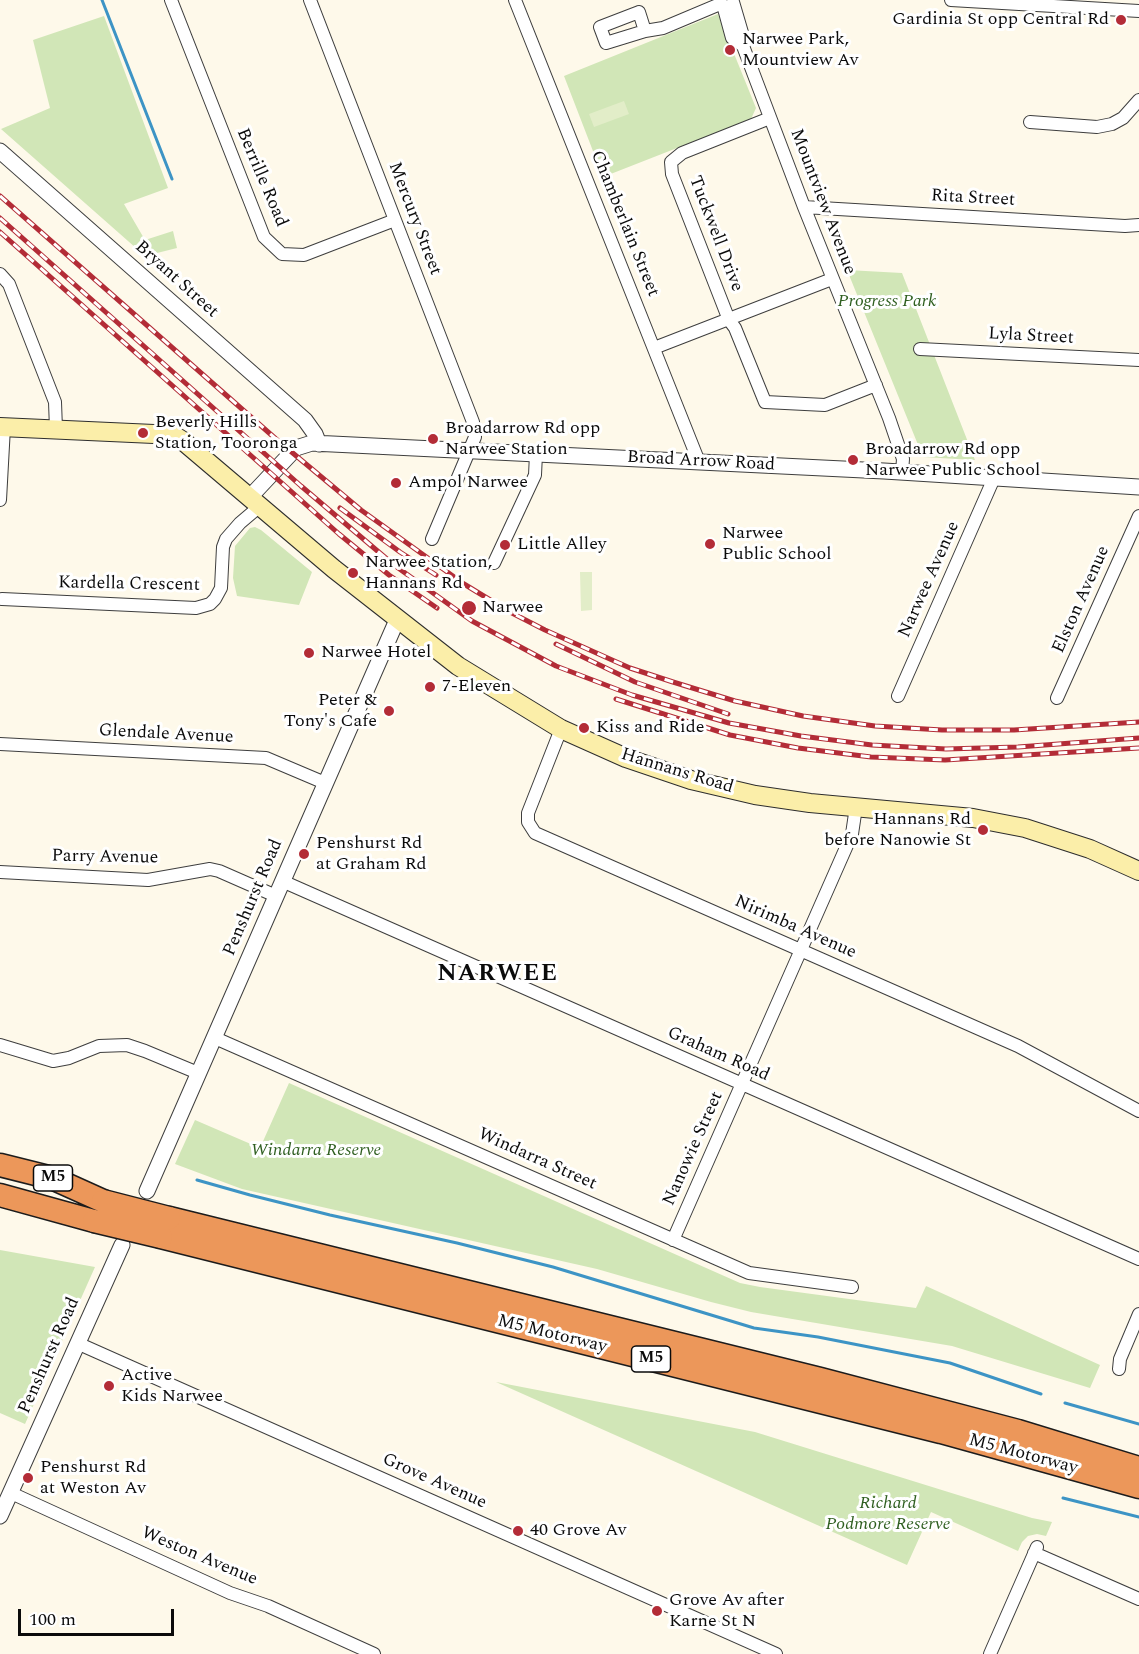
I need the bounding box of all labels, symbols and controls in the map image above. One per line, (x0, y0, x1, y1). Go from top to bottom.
place label: Gardinia St opp Central Rd (892, 9, 1109, 31)
marker: Gardinia St opp Central Rd (1114, 13, 1128, 27)
place label: Narwee Park, Mountview Av (742, 29, 858, 72)
marker: Narwee Park, Mountview Av (723, 43, 737, 57)
street label: Berrille Road (231, 125, 291, 231)
street label: Mountview Avenue (784, 126, 860, 278)
street label: Chamberlain Street (585, 148, 663, 300)
street label: Mercury Street (383, 159, 445, 279)
street label: Tuckwell Drive (683, 173, 747, 295)
street label: Rita Street (930, 186, 1016, 212)
street label: Bryant Street (130, 237, 222, 323)
park label: Progress Park (838, 291, 936, 313)
street label: Lyla Street (988, 324, 1074, 350)
place label: Beverly Hills Station, Tooronga (155, 412, 298, 454)
place label: Broadarrow Rd opp Narwee Station (445, 418, 600, 460)
marker: Beverly Hills Station, Tooronga (136, 426, 150, 440)
marker: Broadarrow Rd opp Narwee Station (426, 432, 440, 446)
place label: Broadarrow Rd opp Narwee Public School (865, 439, 1040, 482)
street label: Broad Arrow Road (626, 447, 776, 477)
marker: Broadarrow Rd opp Narwee Public School (846, 453, 860, 467)
place label: Ampol Narwee (408, 472, 528, 494)
marker: Ampol Narwee (389, 476, 403, 490)
street label: Narwee Avenue (895, 518, 965, 642)
place label: Narwee Public School (722, 523, 832, 566)
place label: Little Alley (517, 534, 607, 556)
marker: Narwee Public School (703, 537, 717, 551)
marker: Little Alley (498, 538, 512, 552)
street label: Elston Avenue (1049, 543, 1115, 657)
place label: Narwee Station, Hannans Rd (365, 552, 492, 594)
marker: Narwee Station, Hannans Rd (346, 566, 360, 580)
street label: Kardella Crescent (58, 573, 200, 597)
place label: Narwee (482, 597, 543, 619)
marker: Narwee (460, 599, 478, 617)
place label: Narwee Hotel (321, 642, 431, 664)
marker: Narwee Hotel (302, 646, 316, 660)
place label: 7-Eleven (442, 676, 511, 698)
marker: 7-Eleven (423, 680, 437, 694)
place label: Peter & Tony's Cafe (284, 690, 377, 732)
marker: Peter & Tony's Cafe (382, 704, 396, 718)
place label: Kiss and Ride (596, 717, 704, 739)
street label: Glendale Avenue (98, 721, 234, 749)
marker: Kiss and Ride (577, 721, 591, 735)
street label: Hannans Road (618, 745, 736, 799)
place label: Hannans Rd before Nanowie St (824, 809, 971, 852)
marker: Hannans Rd before Nanowie St (976, 823, 990, 837)
place label: Penshurst Rd at Graham Rd (316, 833, 427, 876)
street label: Penshurst Road (220, 836, 288, 960)
street label: Parry Avenue (51, 846, 159, 870)
marker: Penshurst Rd at Graham Rd (297, 847, 311, 861)
street label: Nirimba Avenue (731, 891, 859, 965)
district label: NARWEE (437, 961, 559, 989)
street label: Graham Road (664, 1023, 772, 1087)
street label: Nanowie Street (659, 1089, 729, 1209)
street label: Windarra Street (474, 1124, 600, 1196)
park label: Windarra Reserve (251, 1140, 381, 1162)
road number: M5 (34, 1165, 72, 1191)
street label: Penshurst Road (15, 1295, 85, 1417)
street label: M5 Motorway (495, 1311, 609, 1359)
road number: M5 (632, 1346, 670, 1372)
place label: Active Kids Narwee (121, 1365, 223, 1408)
marker: Active Kids Narwee (102, 1379, 116, 1393)
street label: M5 Motorway (966, 1430, 1080, 1480)
street label: Grove Avenue (378, 1449, 490, 1515)
place label: Penshurst Rd at Weston Av (40, 1457, 146, 1500)
marker: Penshurst Rd at Weston Av (21, 1471, 35, 1485)
park label: Richard Podmore Reserve (826, 1493, 950, 1536)
place label: 40 Grove Av (530, 1520, 626, 1542)
street label: Weston Avenue (138, 1523, 260, 1591)
marker: 40 Grove Av (511, 1524, 525, 1538)
place label: Grove Av after Karne St N (669, 1590, 784, 1632)
scale bar (21, 1597, 177, 1635)
marker: Grove Av after Karne St N (650, 1604, 664, 1618)
text: 100 m (29, 1606, 76, 1633)

